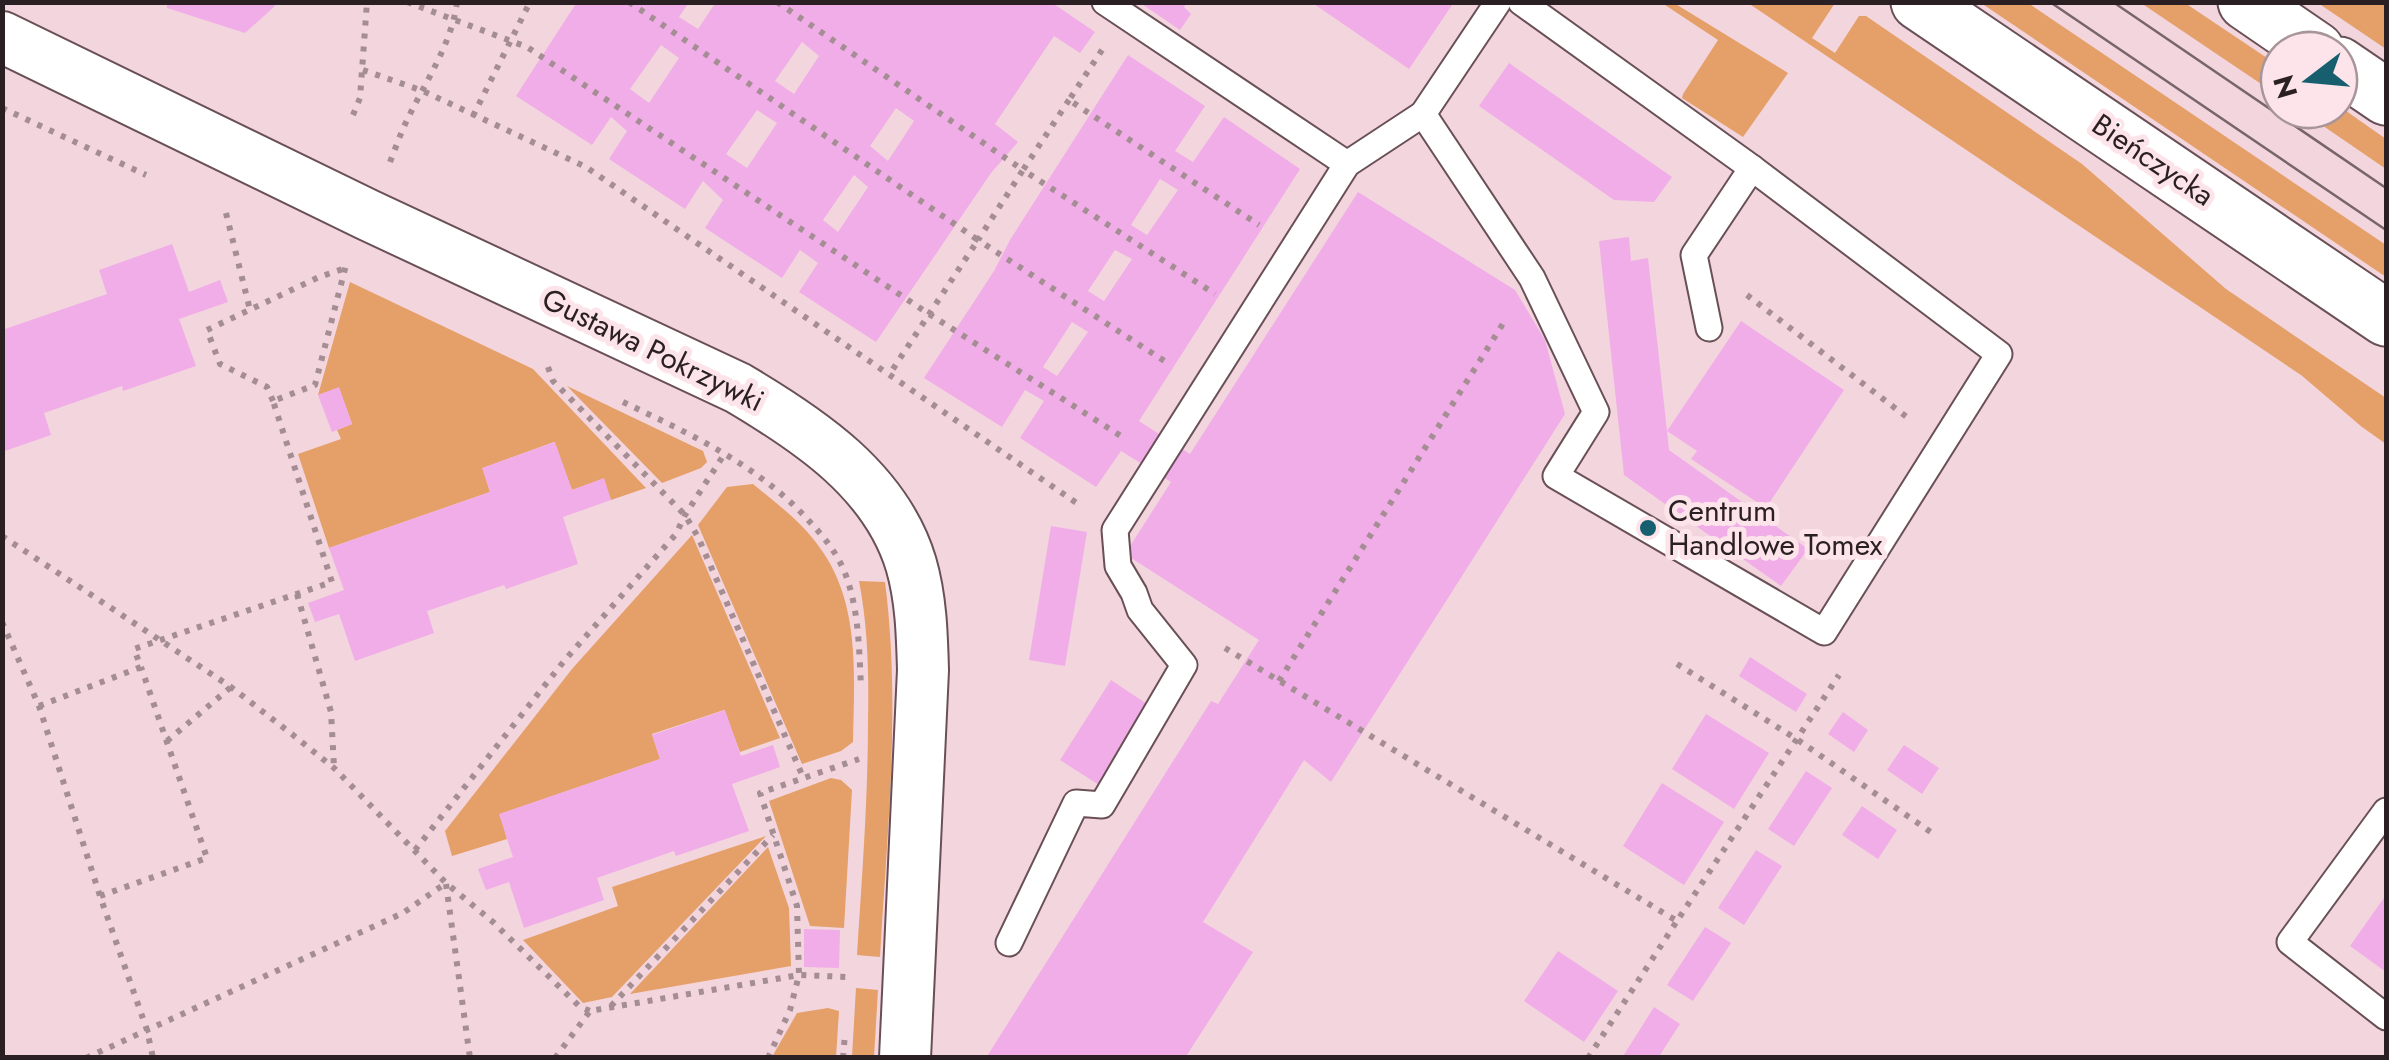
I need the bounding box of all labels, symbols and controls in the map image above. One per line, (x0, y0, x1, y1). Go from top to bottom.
north arrow (2259, 30, 2359, 130)
text: N (2263, 70, 2308, 103)
street label: Bieńczycka (2084, 103, 2223, 216)
street label: Gustawa Pokrzywki (535, 277, 772, 422)
place label: Centrum Handlowe Tomex (1668, 489, 1883, 566)
marker: Centrum Handlowe Tomex (1637, 517, 1659, 539)

